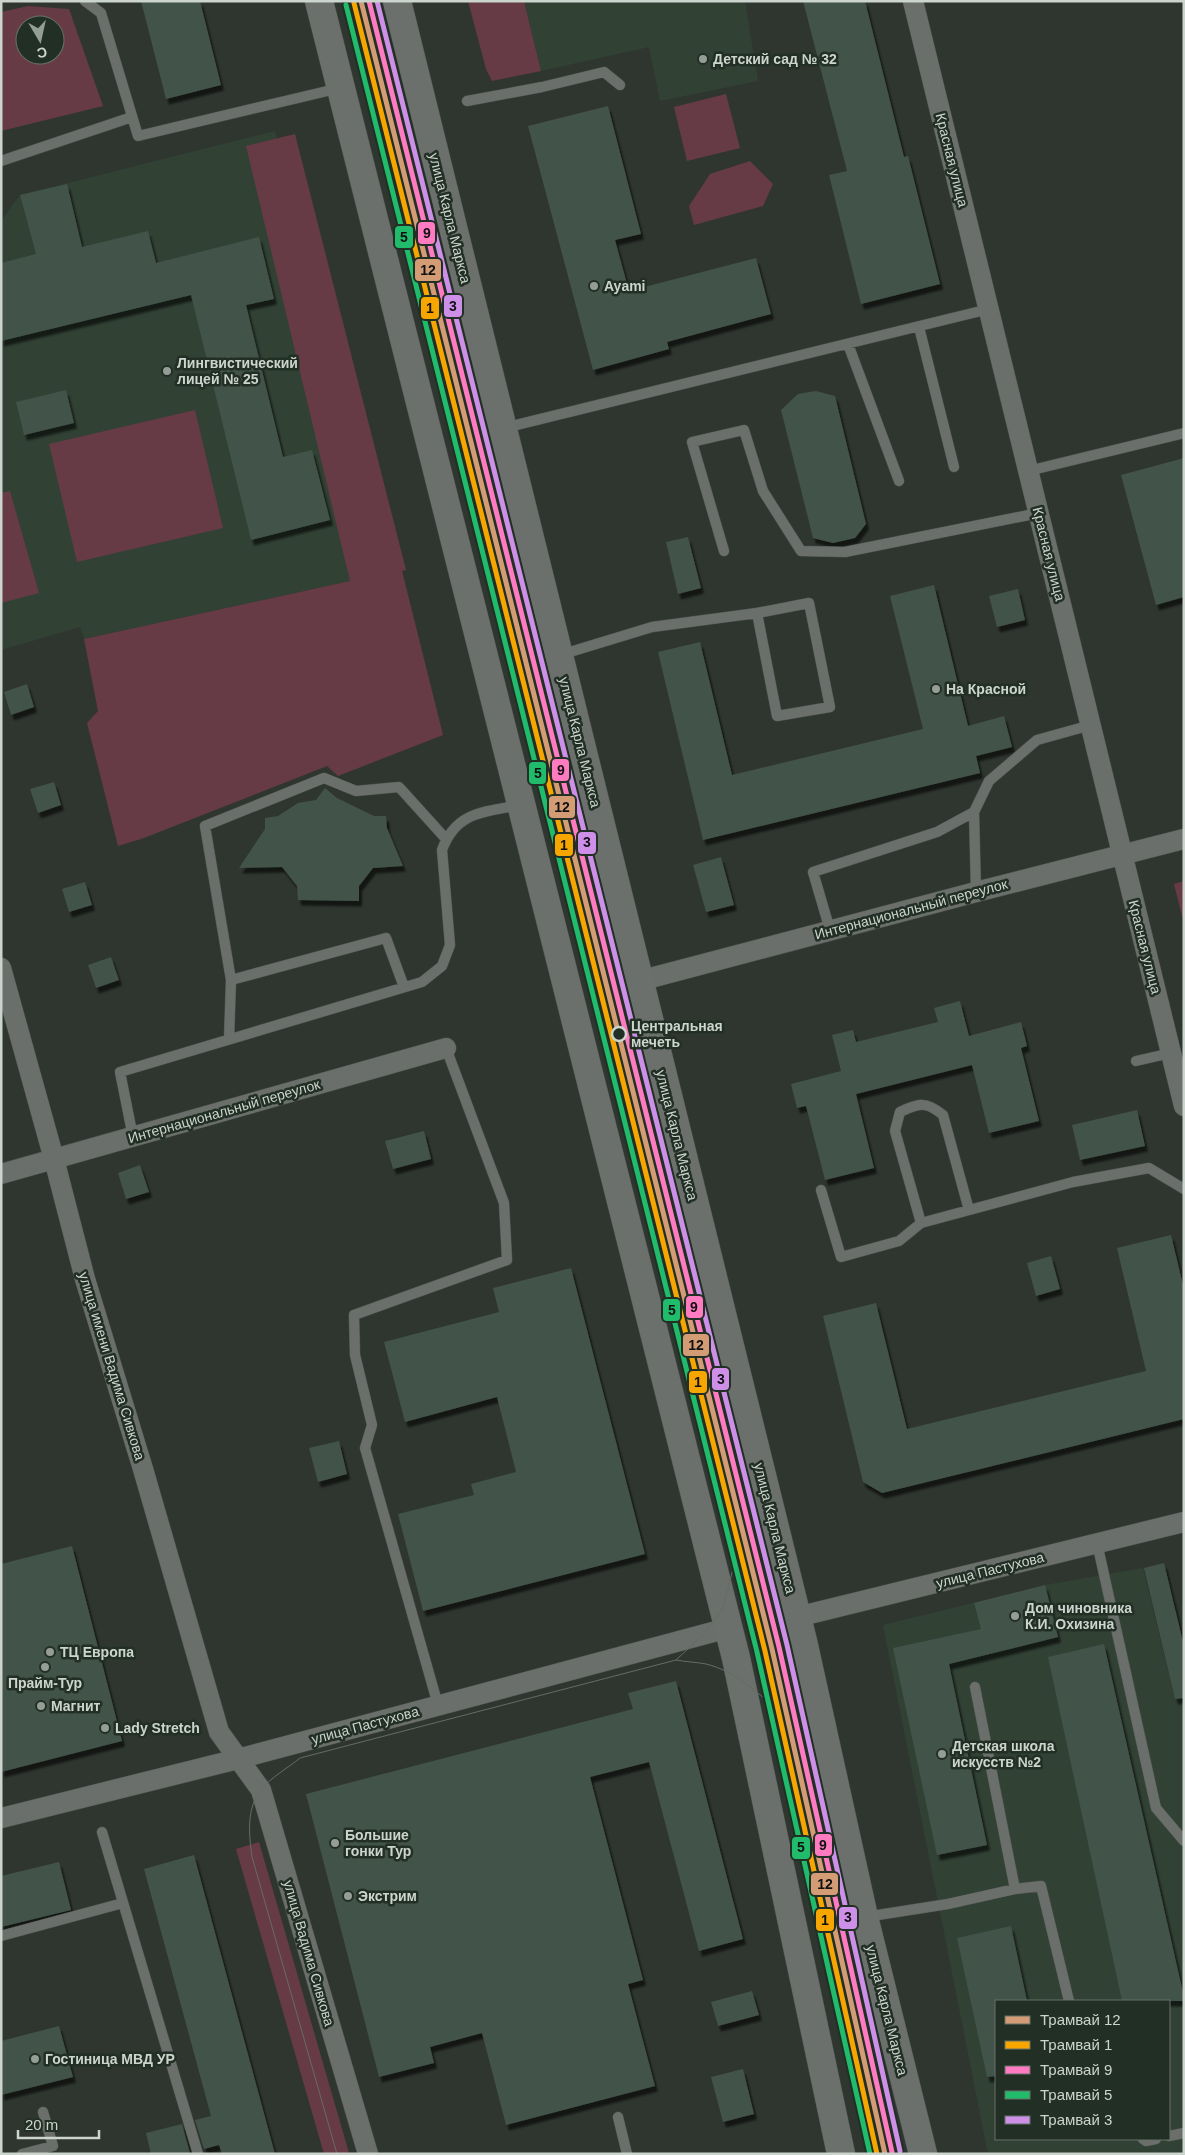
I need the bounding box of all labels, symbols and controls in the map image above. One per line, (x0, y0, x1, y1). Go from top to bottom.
north arrow (15, 15, 65, 65)
text: С (36, 44, 48, 62)
place label: Детский сад № 32 (713, 51, 837, 67)
marker: Детский сад № 32 (697, 53, 709, 65)
street label: Красная улица (933, 111, 971, 209)
street label: улица Карла Маркса (426, 151, 474, 285)
line badge: 9 (417, 221, 436, 245)
line badge: 5 (394, 225, 414, 249)
text: 9 (423, 225, 431, 241)
text: 5 (400, 229, 408, 245)
line badge: 12 (414, 258, 442, 282)
text: 12 (420, 262, 436, 278)
place label: Ayami (604, 278, 646, 294)
marker: Ayami (588, 280, 600, 292)
line badge: 3 (443, 294, 463, 318)
line badge: 1 (420, 296, 440, 320)
text: 3 (449, 298, 457, 314)
text: 1 (426, 300, 434, 316)
place label: Лингвистический лицей № 25 (177, 355, 298, 387)
marker: Лингвистический лицей № 25 (161, 365, 173, 377)
street label: Красная улица (1030, 505, 1068, 603)
street label: улица Карла Маркса (556, 675, 604, 809)
place label: На Красной (946, 681, 1026, 697)
marker: На Красной (930, 683, 942, 695)
line badge: 9 (551, 758, 570, 782)
line badge: 5 (528, 761, 547, 785)
text: 9 (557, 762, 565, 778)
text: 5 (534, 765, 542, 781)
line badge: 12 (548, 795, 576, 819)
text: 12 (554, 799, 570, 815)
line badge: 3 (577, 831, 597, 855)
line badge: 1 (554, 833, 574, 857)
text: 3 (583, 834, 591, 850)
text: 1 (560, 837, 568, 853)
street label: Интернациональный переулок (813, 875, 1010, 942)
street label: Красная улица (1126, 898, 1164, 996)
place label: Центральная мечеть (631, 1018, 723, 1050)
marker: Центральная мечеть (611, 1026, 627, 1042)
street label: улица Карла Маркса (653, 1068, 701, 1202)
street label: Интернациональный переулок (126, 1076, 323, 1146)
street label: улица имени Вадима Сивкова (76, 1270, 148, 1462)
line badge: 9 (685, 1295, 704, 1319)
line badge: 5 (662, 1298, 681, 1322)
text: 9 (690, 1299, 698, 1315)
text: 5 (668, 1302, 676, 1318)
line badge: 12 (682, 1333, 710, 1357)
text: 12 (688, 1337, 704, 1353)
line badge: 3 (711, 1367, 730, 1391)
line badge: 1 (688, 1370, 708, 1394)
text: 3 (717, 1371, 725, 1387)
text: 1 (694, 1374, 702, 1390)
street label: улица Карла Маркса (751, 1461, 799, 1595)
street label: улица Пастухова (934, 1549, 1046, 1591)
place label: Дом чиновника К.И. Охизина (1025, 1600, 1132, 1632)
marker: Дом чиновника К.И. Охизина (1009, 1610, 1021, 1622)
place label: ТЦ Европа (60, 1644, 134, 1660)
marker: ТЦ Европа (44, 1646, 56, 1658)
marker: Прайм-Тур (39, 1661, 51, 1673)
place label: Прайм-Тур (8, 1675, 82, 1691)
place label: Магнит (51, 1698, 101, 1714)
marker: Магнит (35, 1700, 47, 1712)
street label: улица Пастухова (310, 1703, 421, 1747)
place label: Lady Stretch (115, 1720, 200, 1736)
marker: Lady Stretch (99, 1722, 111, 1734)
place label: Детская школа искусств №2 (952, 1738, 1055, 1770)
marker: Детская школа искусств №2 (936, 1748, 948, 1760)
place label: Большие гонки Тур (345, 1827, 411, 1859)
line badge: 9 (814, 1833, 833, 1857)
line badge: 5 (791, 1836, 811, 1860)
marker: Большие гонки Тур (329, 1837, 341, 1849)
text: 9 (819, 1837, 827, 1853)
text: 5 (797, 1839, 805, 1855)
line badge: 12 (810, 1872, 839, 1896)
text: 12 (817, 1876, 833, 1892)
street label: улица Вадима Сивкова (280, 1878, 338, 2028)
place label: Экстрим (358, 1888, 417, 1904)
marker: Экстрим (342, 1890, 354, 1902)
line badge: 3 (838, 1906, 858, 1930)
line badge: 1 (815, 1908, 835, 1932)
text: 3 (844, 1909, 852, 1925)
text: 1 (821, 1912, 829, 1928)
street label: улица Карла Маркса (863, 1943, 911, 2077)
legend (995, 2000, 1170, 2140)
text: Трамвай 12 (1040, 2011, 1121, 2028)
text: Трамвай 1 (1040, 2036, 1112, 2053)
place label: Гостиница МВД УР (45, 2051, 175, 2067)
marker: Гостиница МВД УР (29, 2053, 41, 2065)
text: Трамвай 9 (1040, 2061, 1112, 2078)
text: Трамвай 5 (1040, 2086, 1112, 2103)
scale bar (18, 2108, 99, 2140)
text: Трамвай 3 (1040, 2111, 1112, 2128)
text: 20 m (25, 2116, 58, 2133)

